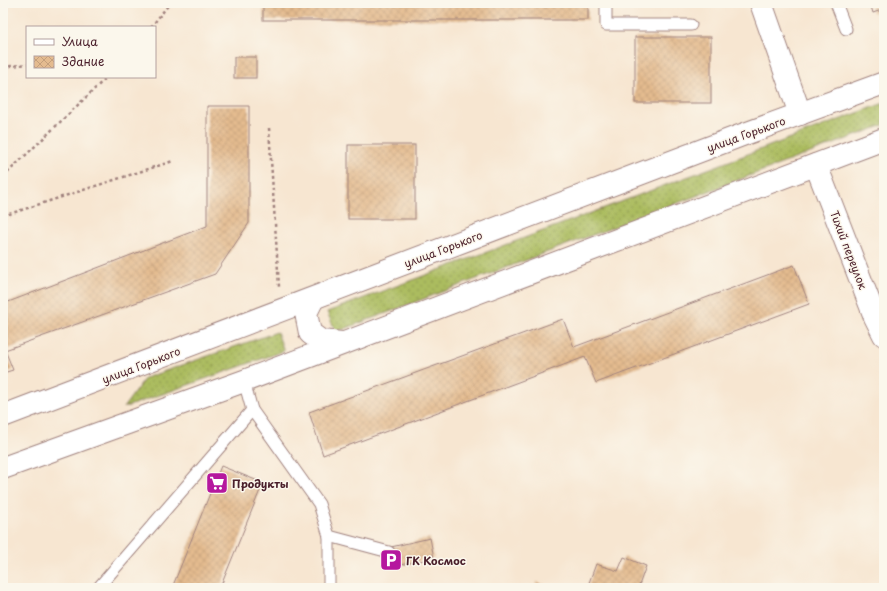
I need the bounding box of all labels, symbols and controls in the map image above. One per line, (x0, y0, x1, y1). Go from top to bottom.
legend (26, 26, 156, 78)
text: Улица (62, 32, 98, 50)
text: Здание (62, 52, 104, 70)
street label: улица Горького (704, 112, 788, 156)
street label: Тихий переулок (826, 208, 872, 292)
street label: улица Горького (401, 226, 485, 272)
street label: улица Горького (99, 342, 183, 388)
supermarket icon: Продукты (204, 470, 230, 496)
place label: Продукты (232, 475, 289, 492)
parking icon: ГК Космос (378, 547, 404, 573)
place label: ГК Космос (406, 552, 466, 569)

